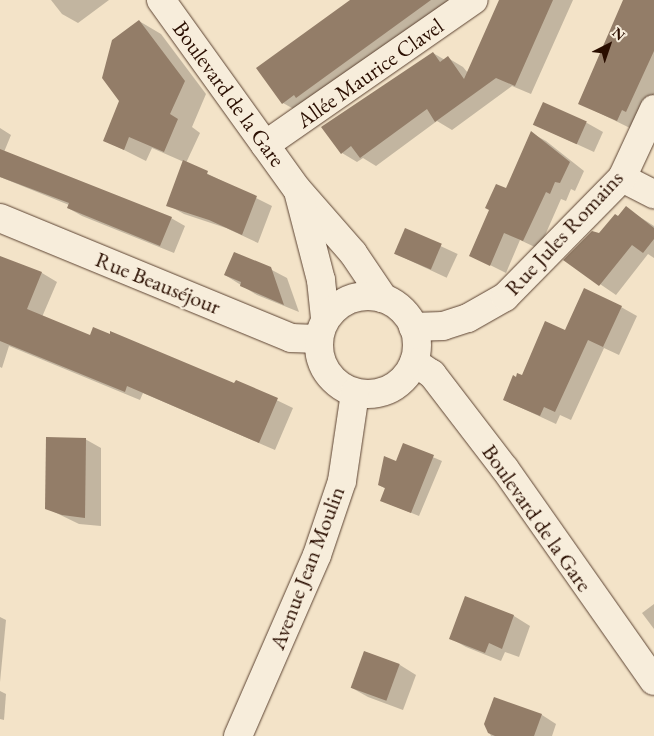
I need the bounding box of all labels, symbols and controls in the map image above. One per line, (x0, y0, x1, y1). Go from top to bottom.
street label: Allée Maurice Clavel (291, 12, 449, 134)
street label: Boulevard de la Gare (167, 16, 291, 172)
north arrow (584, 20, 634, 70)
text: N (609, 23, 629, 44)
street label: Rue Jules Romains (499, 165, 629, 301)
street label: Rue Beauséjour (92, 246, 224, 320)
street label: Boulevard de la Gare (476, 439, 598, 597)
street label: Avenue Jean Moulin (264, 483, 350, 653)

